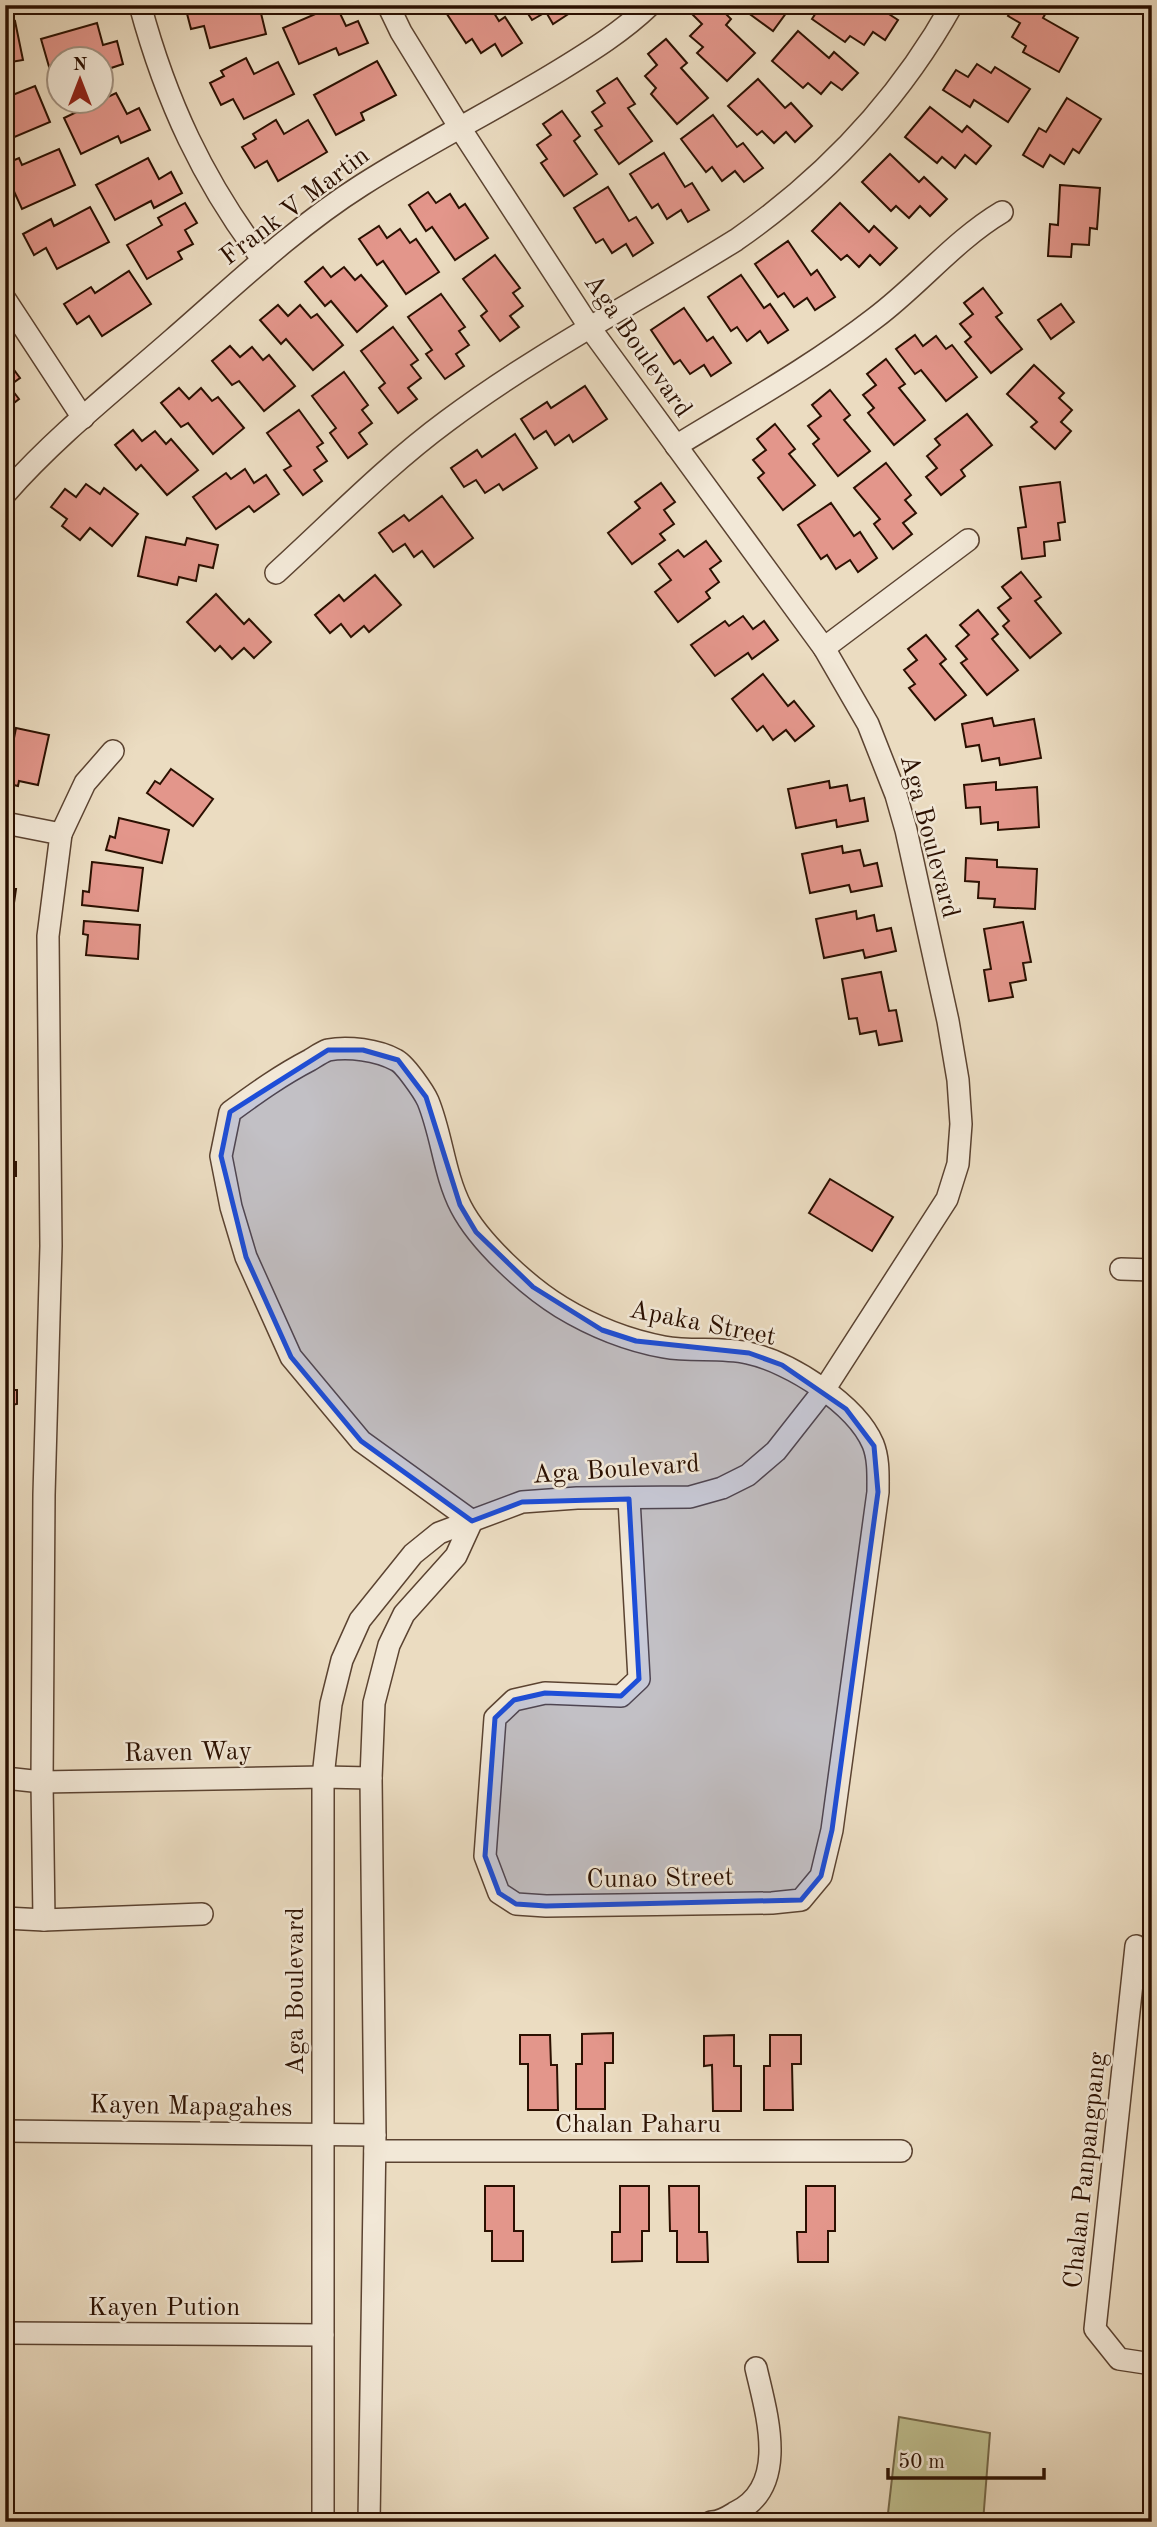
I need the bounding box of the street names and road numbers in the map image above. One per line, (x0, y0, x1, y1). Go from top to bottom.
street label: Frank V Martin (216, 142, 374, 271)
street label: Aga Boulevard (579, 270, 696, 422)
street label: Aga Boulevard (895, 752, 963, 921)
street label: Apaka Street (627, 1297, 778, 1351)
street label: Aga Boulevard (532, 1451, 701, 1489)
street label: Raven Way (124, 1739, 253, 1767)
street label: Cunao Street (586, 1865, 734, 1893)
street label: Aga Boulevard (283, 1907, 309, 2075)
street label: Chalan Panpangpang (1061, 2051, 1111, 2290)
street label: Kayen Mapagahes (89, 2092, 293, 2122)
street label: Chalan Paharu (555, 2112, 721, 2138)
street label: Kayen Pution (88, 2295, 240, 2321)

